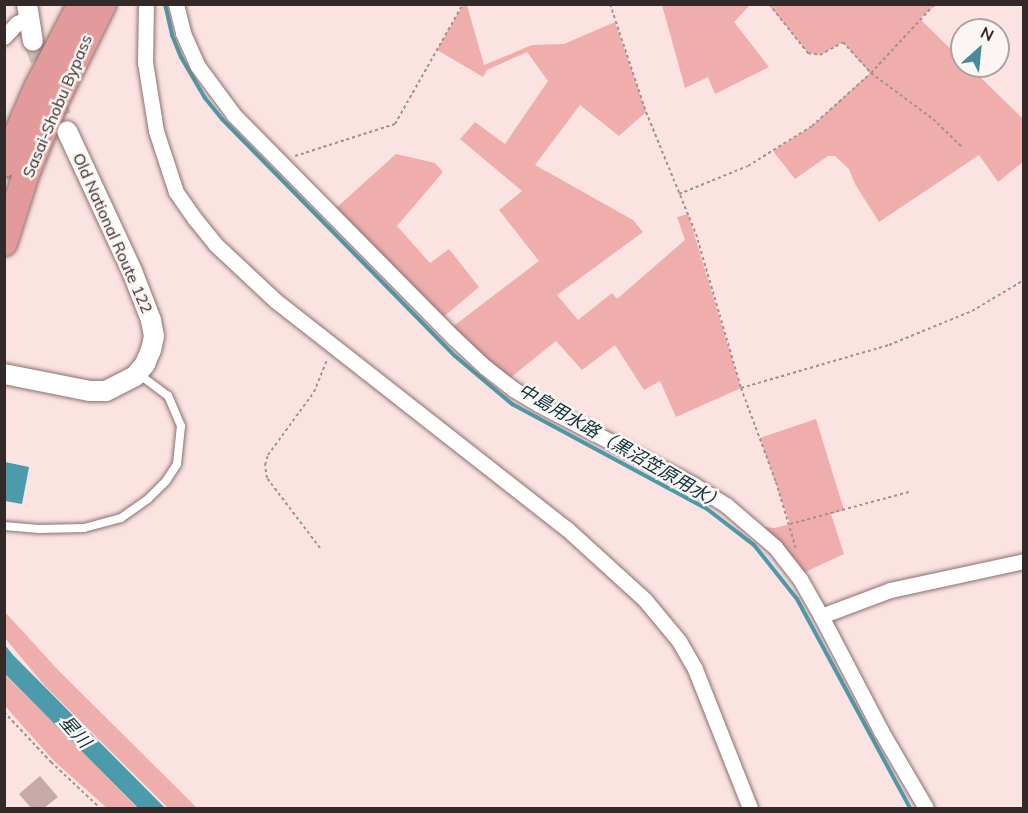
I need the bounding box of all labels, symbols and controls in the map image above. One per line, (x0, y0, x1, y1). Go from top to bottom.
north arrow (950, 18, 1010, 78)
text: N (977, 22, 997, 45)
street label: Sasai-Shobu Bypass (18, 32, 96, 180)
street label: Old National Route 122 (69, 150, 157, 316)
water label: 中島用水路（黒沼笠原用水） (514, 379, 728, 515)
water label: 星川 (55, 711, 95, 753)

